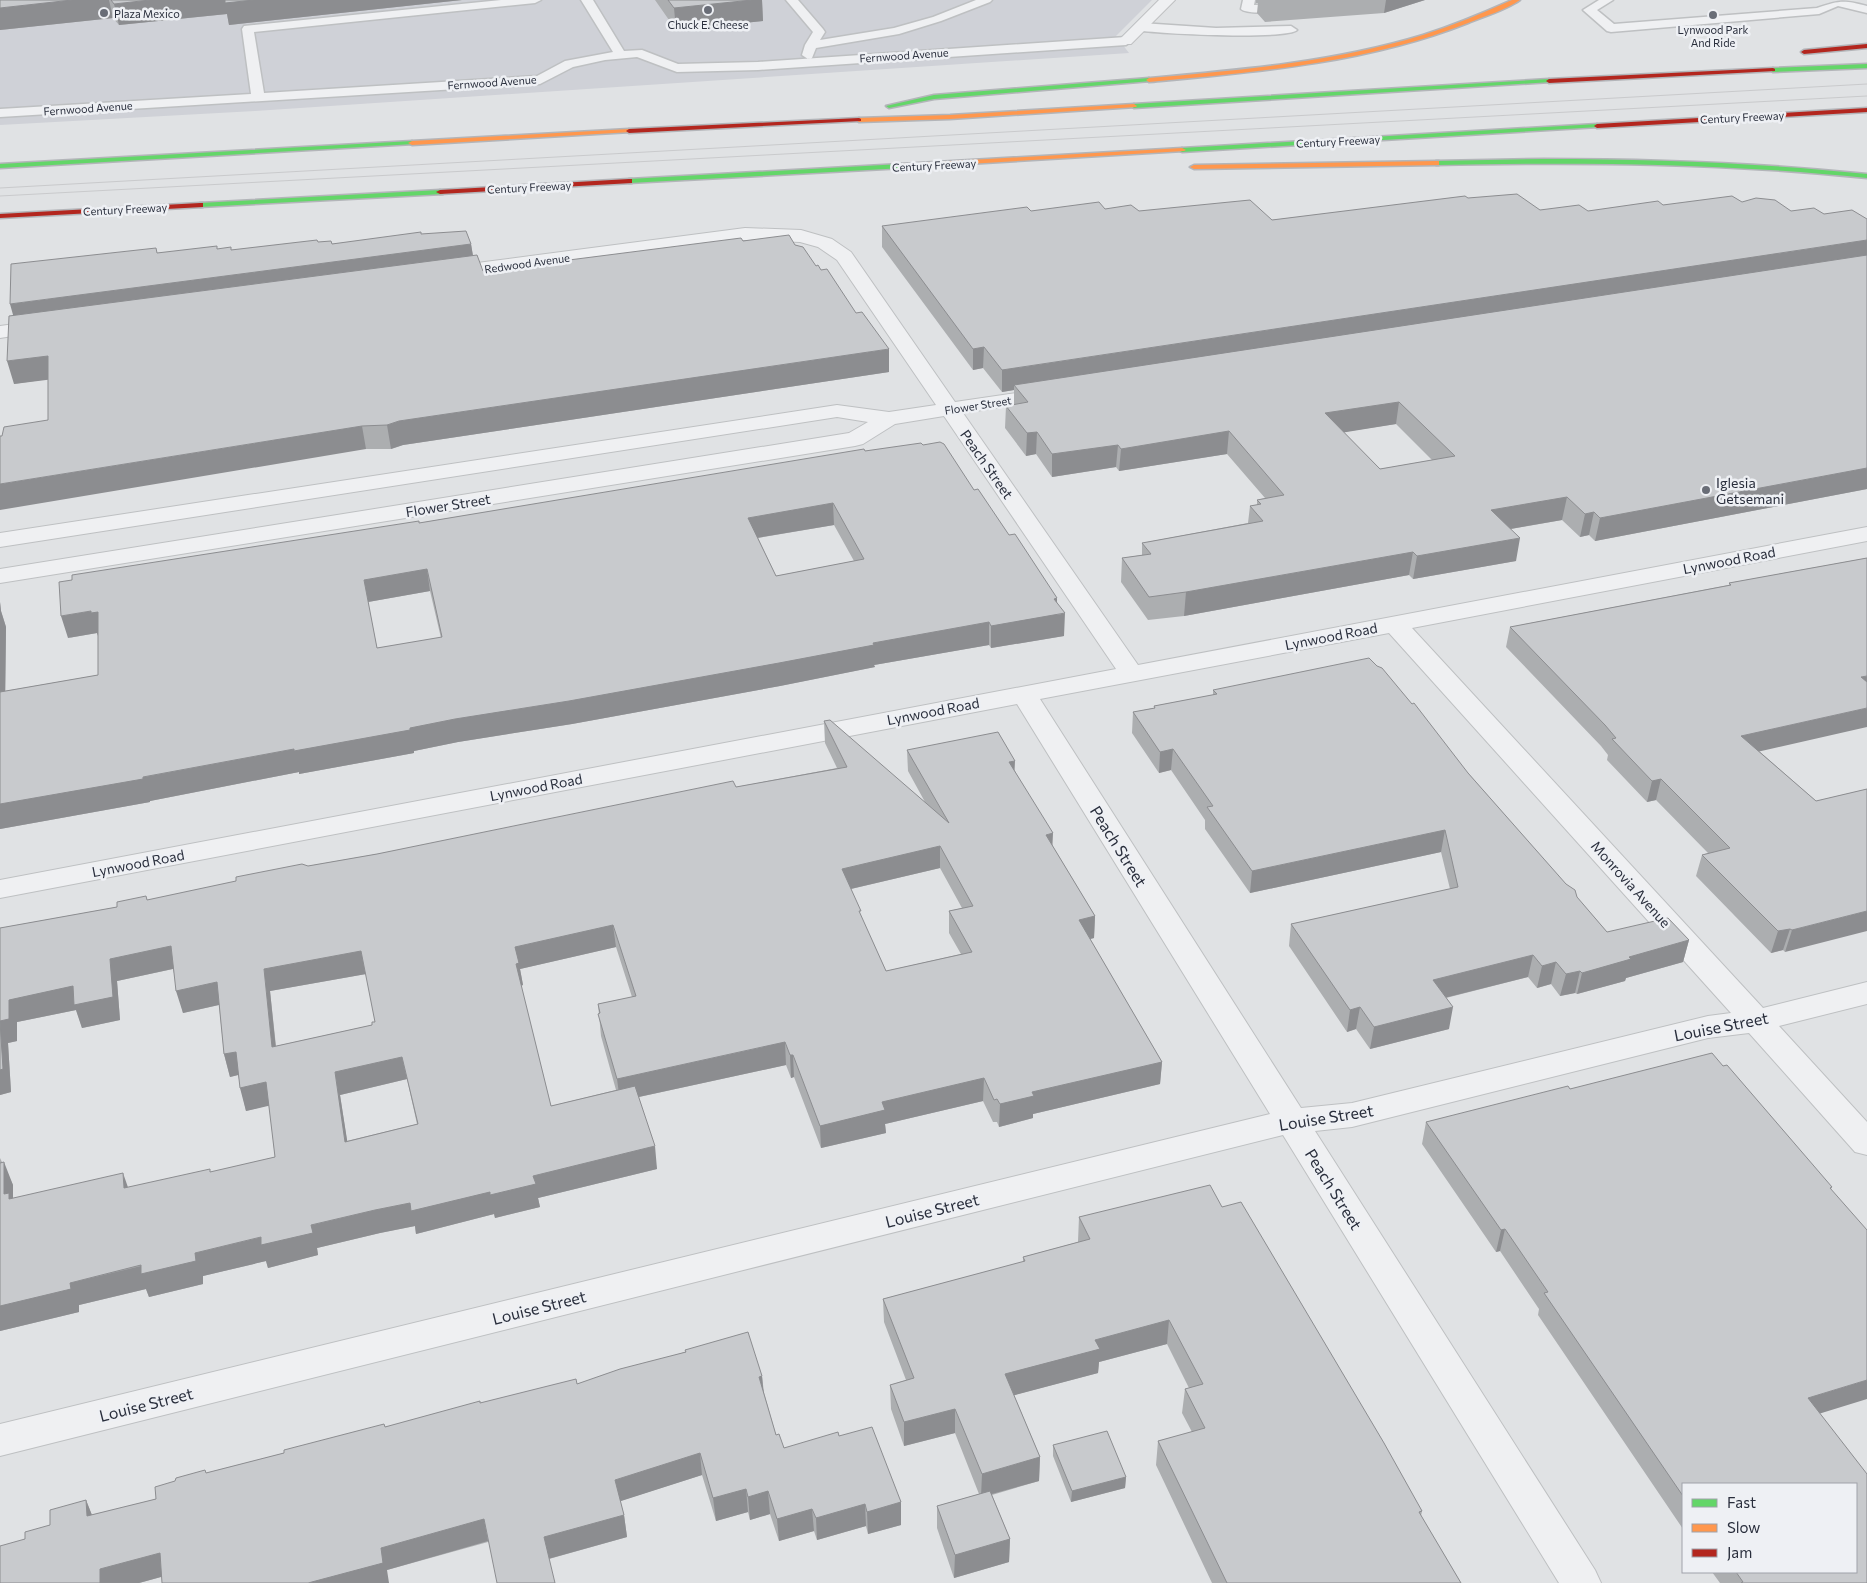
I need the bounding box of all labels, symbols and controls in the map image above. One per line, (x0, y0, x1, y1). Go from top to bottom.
marker: Chuck E. Cheese (702, 4, 714, 16)
marker: Plaza Mexico (98, 7, 110, 19)
place label: Plaza Mexico (114, 7, 180, 20)
marker: Lynwood Park And Ride (1707, 9, 1719, 21)
place label: Chuck E. Cheese (668, 18, 749, 31)
place label: Lynwood Park And Ride (1677, 23, 1749, 49)
street label: Fernwood Avenue (859, 45, 949, 65)
street label: Fernwood Avenue (447, 72, 537, 92)
street label: Fernwood Avenue (43, 98, 133, 118)
street label: Century Freeway (1700, 108, 1785, 126)
street label: Century Freeway (1296, 132, 1381, 150)
street label: Century Freeway (892, 156, 977, 174)
street label: Century Freeway (487, 178, 572, 196)
street label: Century Freeway (83, 200, 168, 218)
street label: Redwood Avenue (483, 251, 571, 275)
street label: Flower Street (944, 393, 1013, 417)
street label: Peach Street (957, 426, 1017, 502)
place label: Iglesia Getsemani (1716, 474, 1784, 507)
marker: Iglesia Getsemani (1700, 484, 1712, 496)
street label: Flower Street (404, 490, 492, 520)
street label: Lynwood Road (1681, 543, 1777, 577)
street label: Lynwood Road (1283, 619, 1379, 653)
street label: Lynwood Road (885, 694, 981, 728)
street label: Lynwood Road (488, 770, 584, 804)
street label: Peach Street (1087, 802, 1152, 890)
street label: Monrovia Avenue (1588, 837, 1674, 931)
street label: Lynwood Road (90, 846, 186, 880)
street label: Louise Street (1672, 1007, 1770, 1044)
street label: Louise Street (1277, 1100, 1375, 1134)
street label: Peach Street (1302, 1145, 1367, 1233)
street label: Louise Street (883, 1189, 981, 1231)
street label: Louise Street (490, 1286, 588, 1328)
street label: Louise Street (97, 1383, 195, 1425)
legend (1682, 1483, 1857, 1573)
text: Fast (1727, 1493, 1756, 1511)
text: Slow (1727, 1518, 1760, 1536)
text: Jam (1727, 1543, 1752, 1561)

